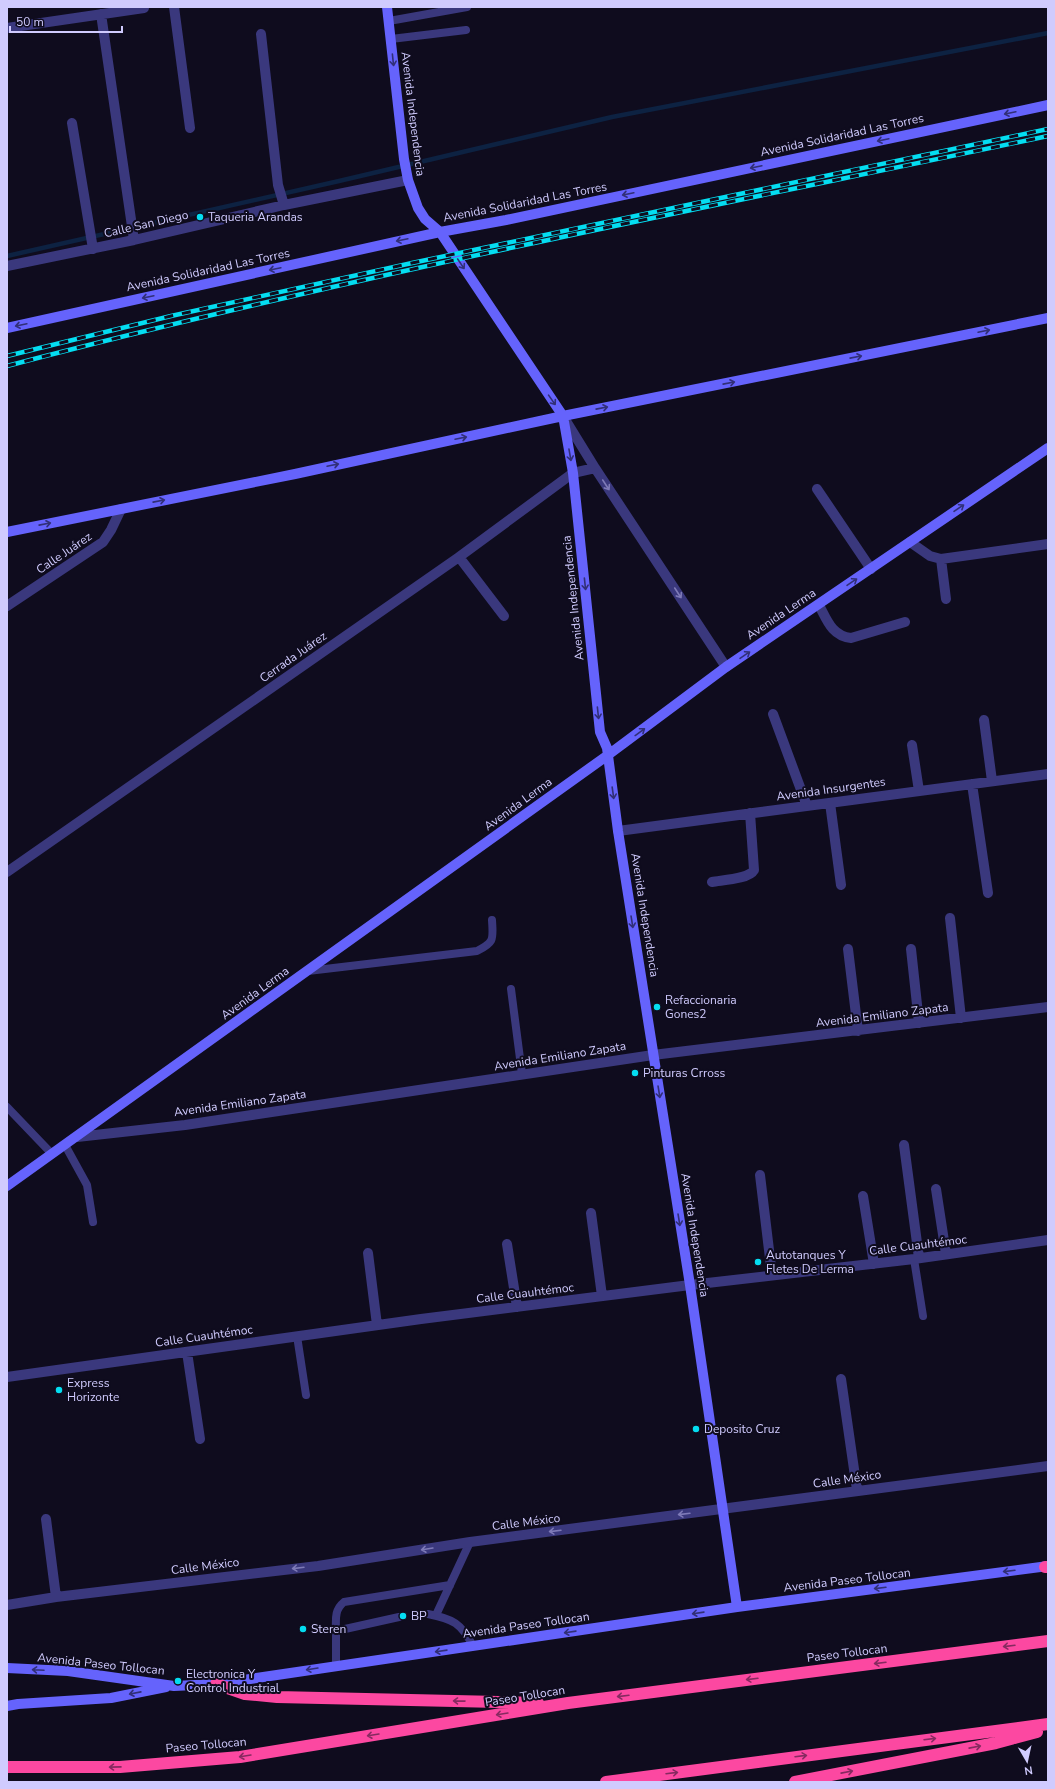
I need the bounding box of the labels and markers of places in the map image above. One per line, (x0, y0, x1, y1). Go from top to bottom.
place label: Taqueria Arandas (208, 209, 303, 225)
marker: Taqueria Arandas (195, 212, 205, 222)
place label: Refaccionaria Gones2 (665, 992, 737, 1022)
marker: Refaccionaria Gones2 (652, 1002, 662, 1012)
place label: Pinturas Crross (643, 1065, 726, 1081)
marker: Pinturas Crross (630, 1068, 640, 1078)
place label: Autotanques Y Fletes De Lerma (766, 1247, 854, 1277)
marker: Autotanques Y Fletes De Lerma (753, 1257, 763, 1267)
place label: Express Horizonte (67, 1375, 119, 1405)
marker: Express Horizonte (54, 1385, 64, 1395)
place label: Deposito Cruz (704, 1421, 781, 1437)
marker: Deposito Cruz (691, 1424, 701, 1434)
place label: BP (411, 1608, 427, 1624)
marker: BP (398, 1611, 408, 1621)
place label: Steren (311, 1621, 346, 1637)
marker: Steren (298, 1624, 308, 1634)
place label: Electronica Y Control Industrial (186, 1666, 280, 1696)
marker: Electronica Y Control Industrial (173, 1676, 183, 1686)

